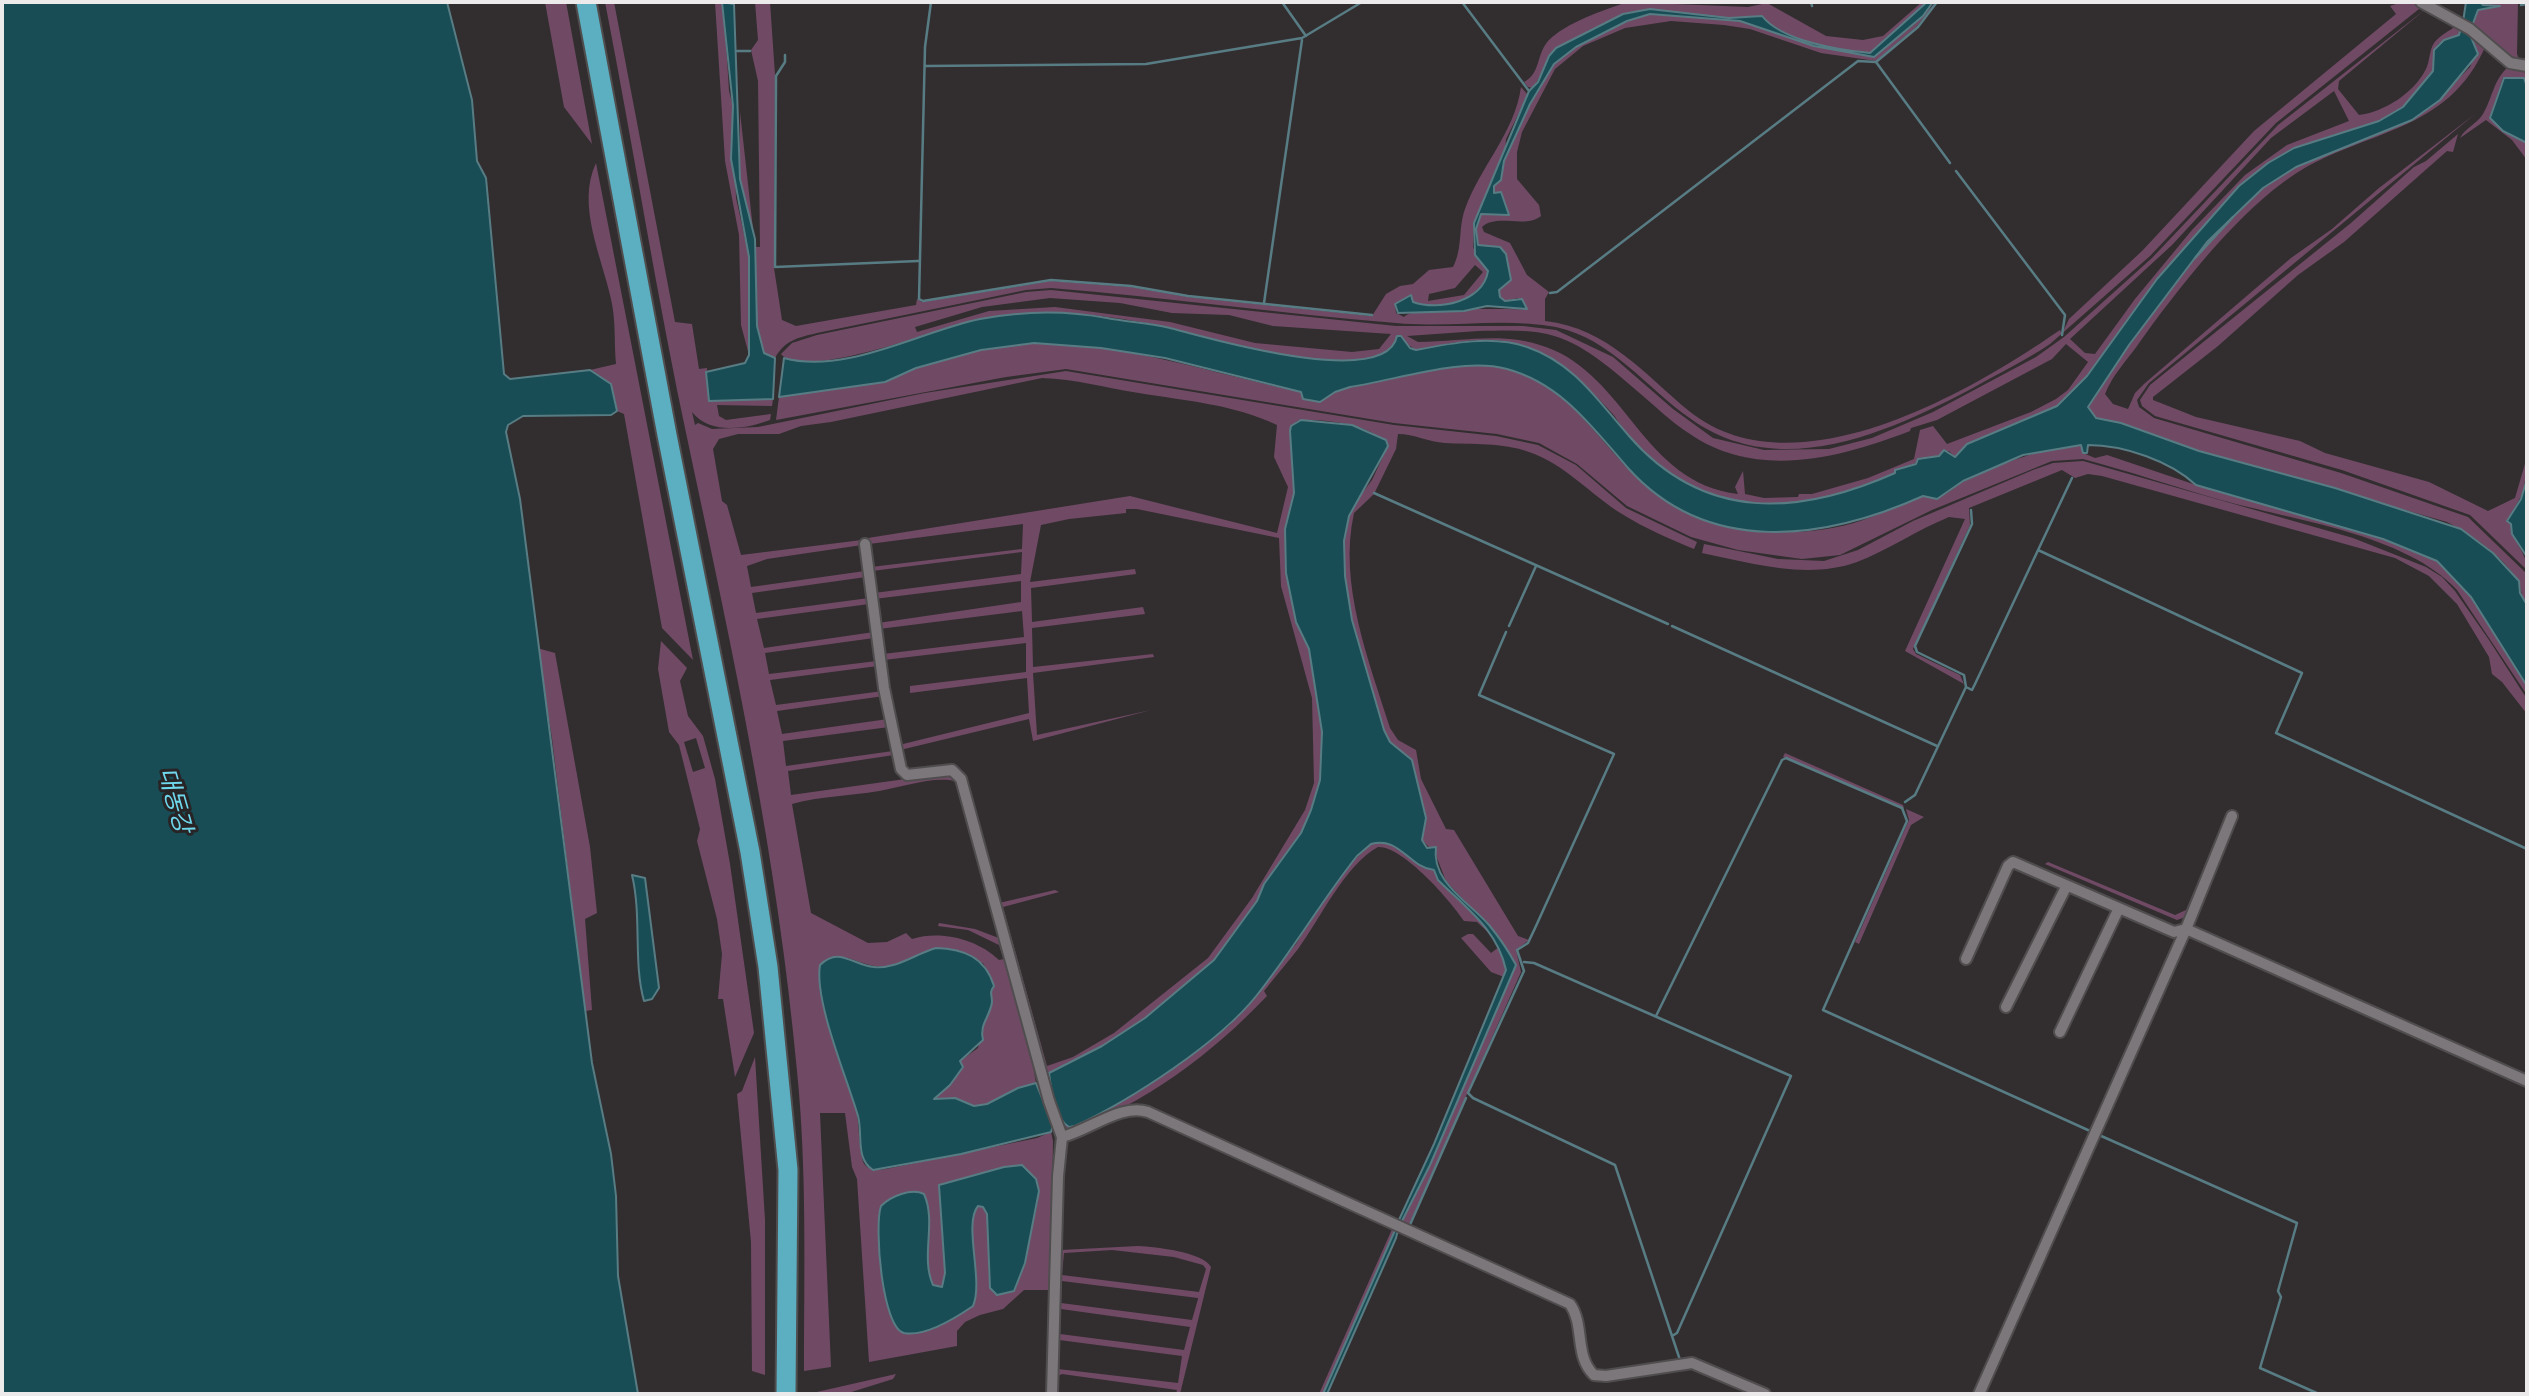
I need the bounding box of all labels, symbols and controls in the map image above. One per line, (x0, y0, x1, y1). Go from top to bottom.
water label: 대동강 (152, 764, 198, 836)

